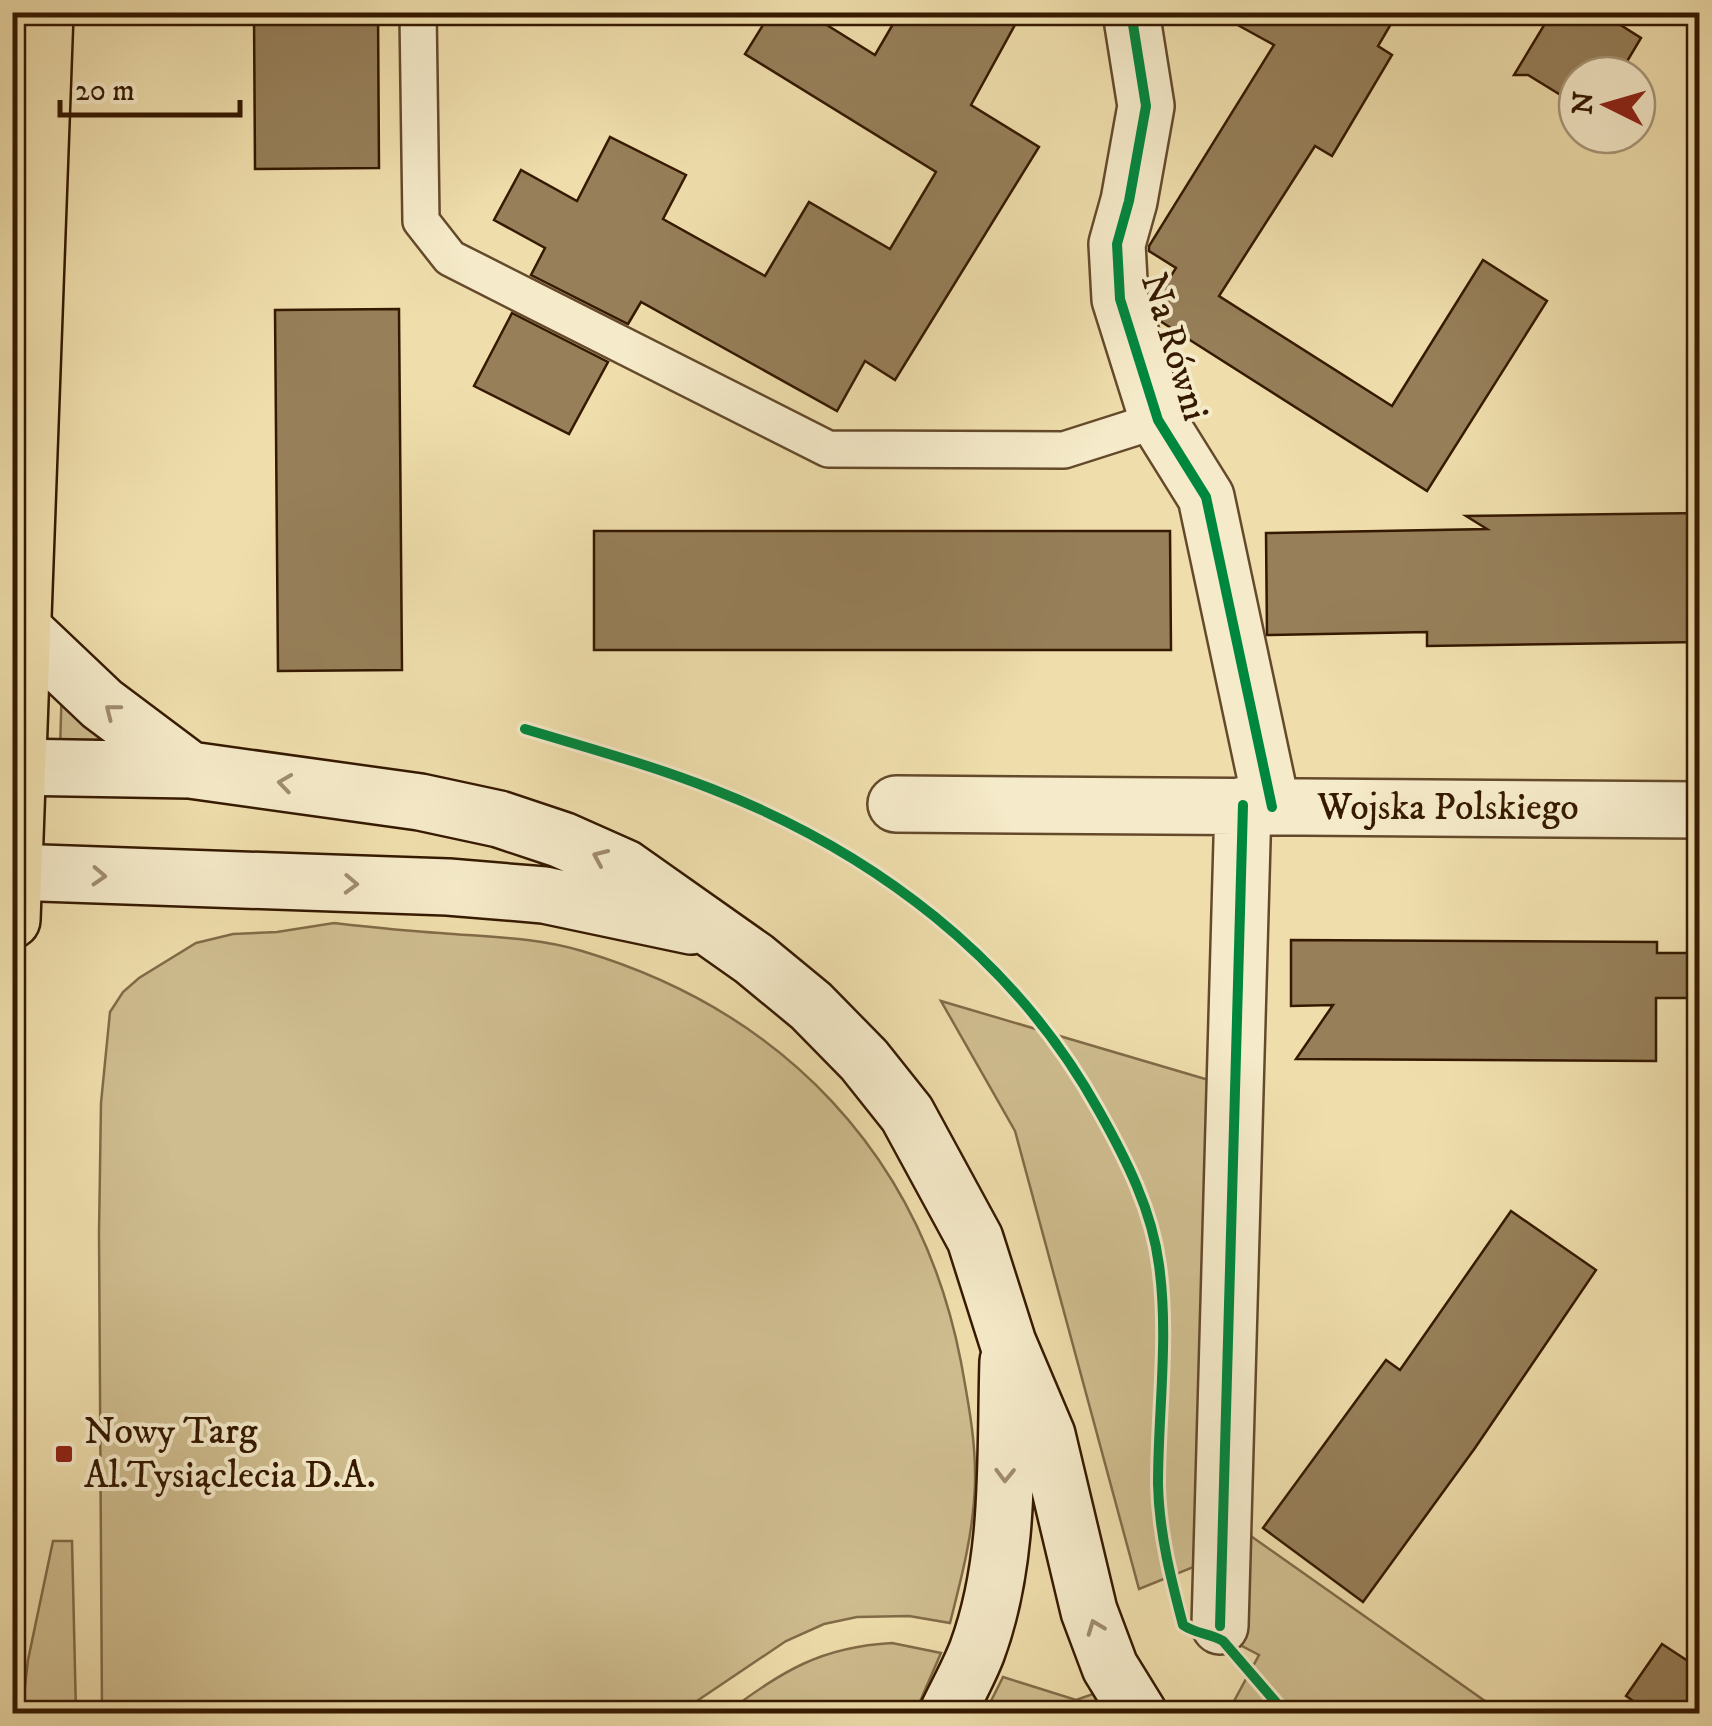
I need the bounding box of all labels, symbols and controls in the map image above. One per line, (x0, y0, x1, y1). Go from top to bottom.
scale bar (60, 55, 240, 117)
north arrow (1557, 55, 1657, 155)
text: 20 m (75, 73, 135, 110)
text: N (1565, 90, 1602, 116)
street label: Na Równi (1129, 267, 1219, 427)
one-way arrow (105, 706, 123, 723)
one-way arrow (277, 774, 293, 795)
street label: Wojska Polskiego (1316, 784, 1579, 832)
one-way arrow (592, 849, 610, 869)
one-way arrow (91, 865, 107, 886)
one-way arrow (343, 874, 359, 895)
place label: Nowy Targ Al.Tysiąclecia D.A. (84, 1408, 376, 1500)
marker: Nowy Targ Al.Tysiąclecia D.A. (53, 1443, 75, 1465)
one-way arrow (994, 1468, 1016, 1484)
one-way arrow (1087, 1619, 1107, 1637)

